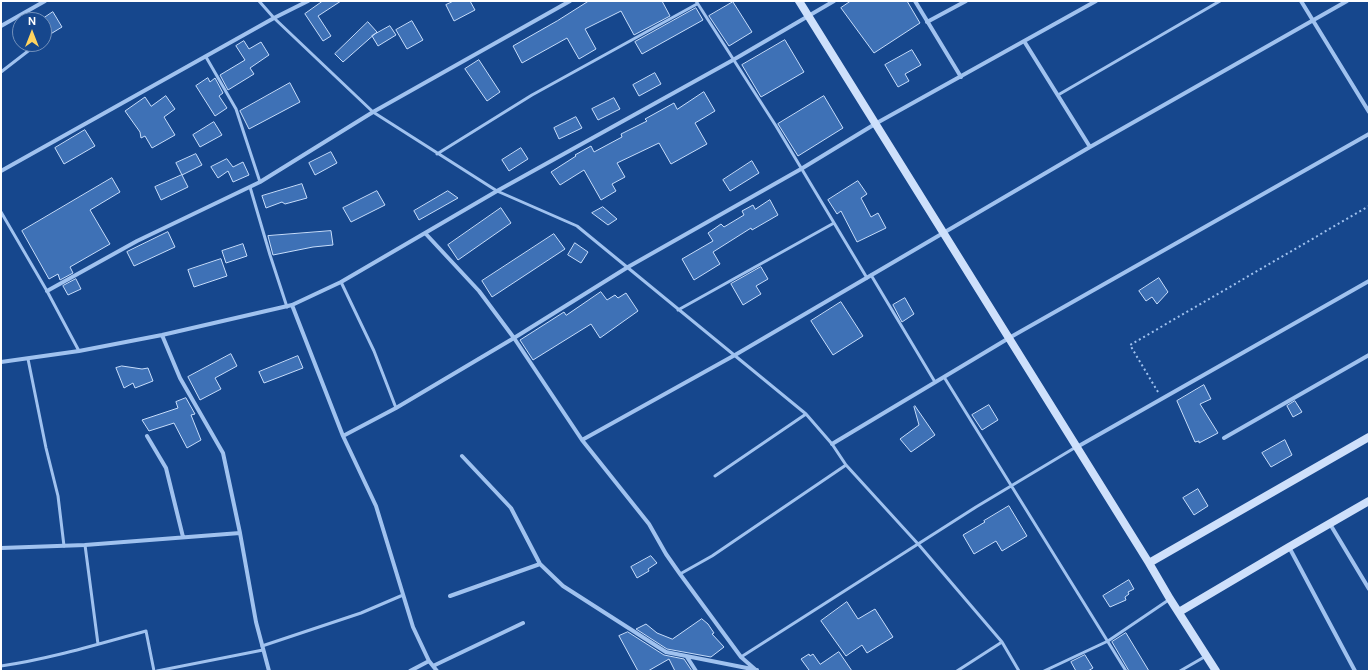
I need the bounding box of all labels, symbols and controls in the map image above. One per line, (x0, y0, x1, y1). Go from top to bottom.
north arrow (12, 12, 52, 52)
text: N (28, 14, 36, 28)

